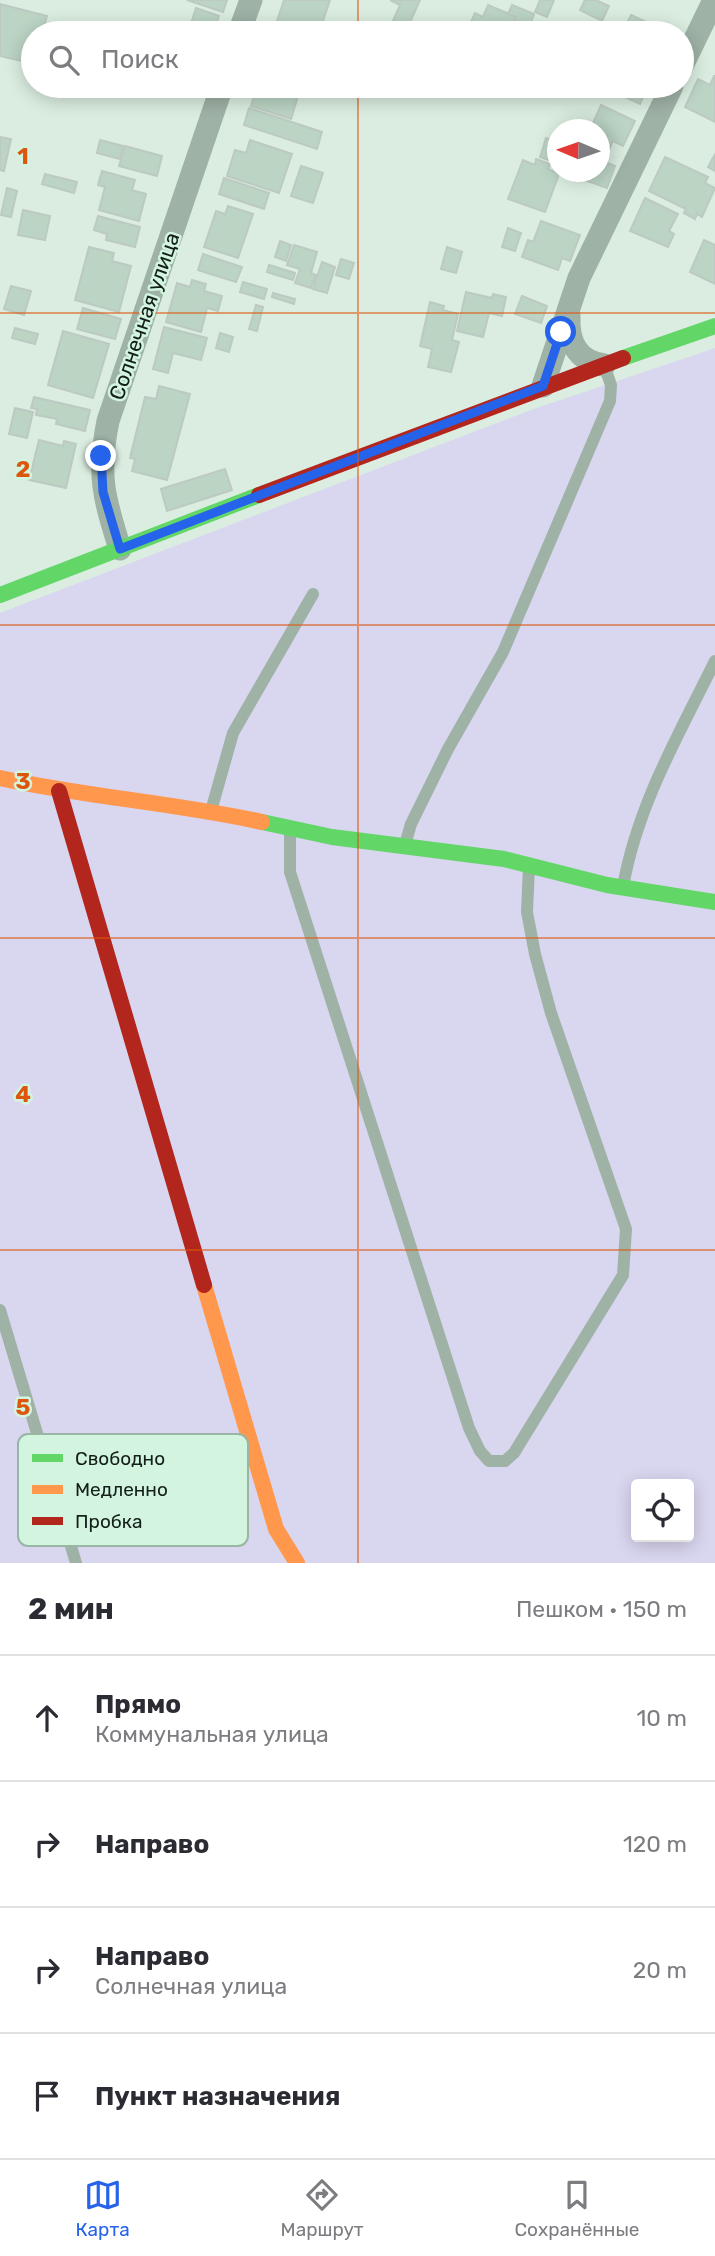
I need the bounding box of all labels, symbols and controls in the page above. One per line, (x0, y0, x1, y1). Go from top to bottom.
search box (21, 21, 694, 98)
icon: search (45, 41, 83, 79)
text: Поиск (101, 44, 179, 75)
north arrow (547, 119, 610, 182)
text: 1 (17, 142, 29, 170)
street label: Солнечная улица (104, 229, 184, 403)
route start (545, 316, 576, 347)
route end (85, 440, 116, 471)
text: 2 (16, 455, 30, 483)
text: 3 (15, 767, 31, 795)
text: 4 (15, 1080, 31, 1108)
text: 5 (16, 1393, 31, 1421)
legend (18, 1434, 248, 1546)
text: Свободно (75, 1447, 165, 1470)
text: Медленно (75, 1478, 168, 1501)
map controls (631, 1479, 694, 1542)
button: locate (631, 1479, 694, 1542)
text: Пробка (75, 1510, 143, 1533)
text: 2 мин (28, 1591, 114, 1627)
text: Пешком · 150 m (516, 1595, 687, 1623)
text: Прямо (95, 1689, 181, 1720)
icon: ahead (28, 1699, 66, 1737)
text: 10 m (636, 1704, 687, 1732)
text: Коммунальная улица (95, 1720, 329, 1748)
icon: right (28, 1825, 66, 1863)
text: Направо (95, 1829, 209, 1860)
text: 120 m (623, 1830, 687, 1858)
text: Направо (95, 1941, 209, 1972)
icon: right (28, 1951, 66, 1989)
text: 20 m (633, 1956, 687, 1984)
text: Солнечная улица (95, 1972, 287, 2000)
icon: arrive (28, 2077, 66, 2115)
text: Пункт назначения (95, 2081, 340, 2112)
tab: Карта (75, 2176, 130, 2241)
tab: Маршрут (281, 2176, 364, 2241)
tab: Сохранённые (514, 2176, 640, 2241)

